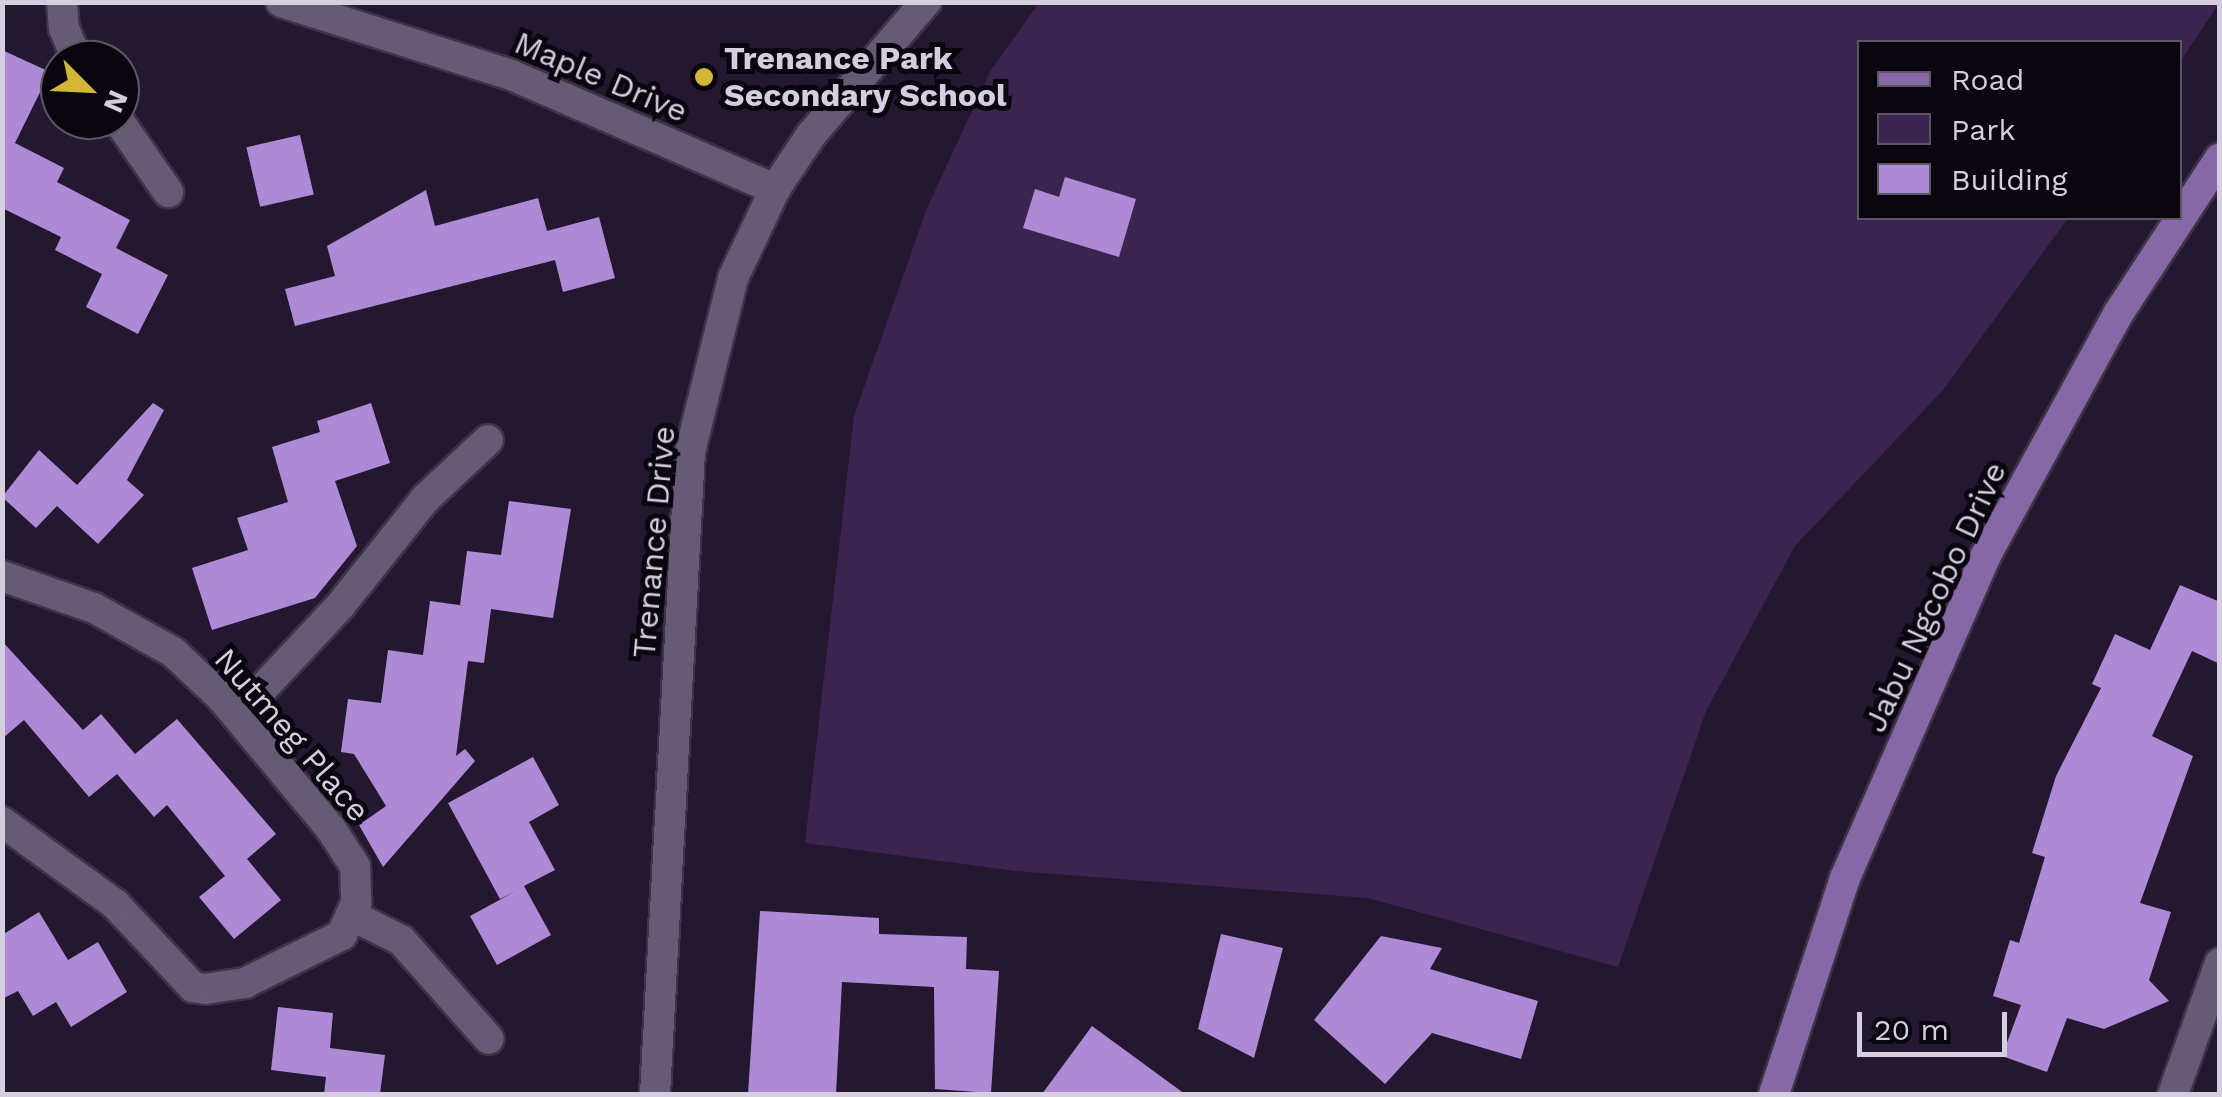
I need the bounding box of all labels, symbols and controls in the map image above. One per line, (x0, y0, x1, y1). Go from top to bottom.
street label: Maple Drive (509, 23, 693, 131)
north arrow (40, 40, 140, 140)
place label: Trenance Park Secondary School (724, 40, 1007, 115)
legend (1857, 40, 2182, 220)
text: Road (1951, 62, 2024, 97)
marker: Trenance Park Secondary School (693, 66, 715, 88)
text: N (97, 85, 135, 118)
text: Park (1951, 112, 2016, 147)
text: Building (1951, 162, 2068, 197)
street label: Trenance Drive (625, 424, 683, 660)
street label: Jabu Ngcobo Drive (1856, 456, 2014, 738)
street label: Nutmeg Place (206, 640, 378, 830)
scale bar (1862, 992, 2012, 1054)
text: 20 m (1874, 1012, 1949, 1047)

